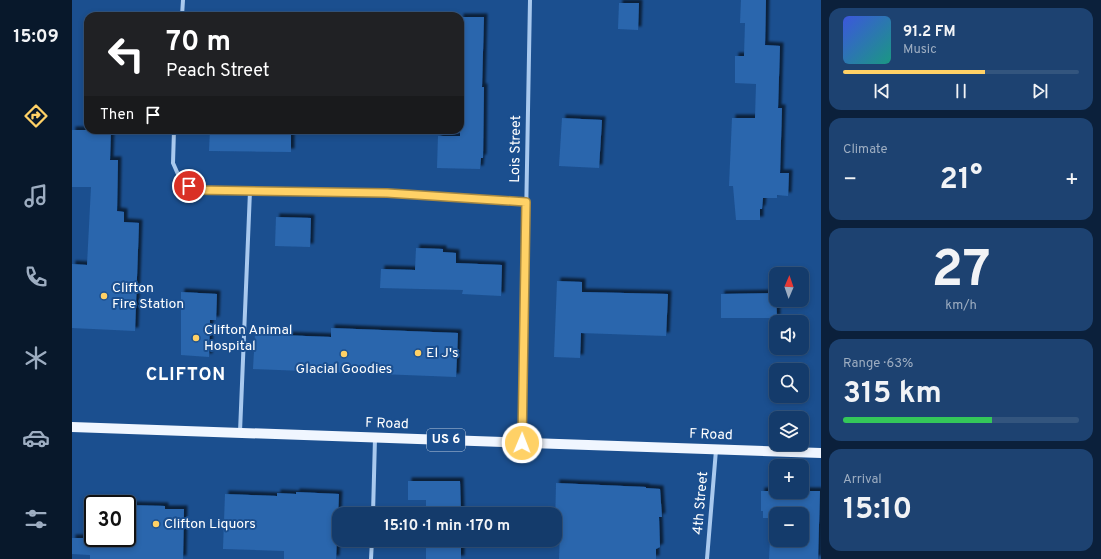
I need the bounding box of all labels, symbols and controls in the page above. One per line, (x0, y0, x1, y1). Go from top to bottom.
text: 91.2 FM (903, 23, 956, 42)
text: 70 m (166, 25, 231, 61)
text: 15:09 (13, 26, 59, 49)
icon: left (100, 28, 152, 80)
text: Music (903, 42, 937, 58)
text: Peach Street (166, 60, 270, 83)
icon: previous (871, 80, 893, 102)
icon: pause (950, 80, 972, 102)
icon: next (1029, 80, 1051, 102)
icon: directions (22, 102, 50, 130)
icon: arrive (142, 104, 164, 126)
text: Then (100, 106, 134, 125)
street label: Lois Street (507, 115, 525, 183)
text: Climate (843, 142, 888, 158)
text: 21° (940, 162, 982, 199)
text: − (843, 167, 857, 194)
text: + (1065, 167, 1079, 194)
pin (172, 169, 206, 203)
icon: arrive (178, 175, 200, 197)
icon: music (22, 182, 50, 210)
text: 27 (931, 239, 991, 305)
icon: phone (22, 263, 50, 291)
north arrow (769, 267, 809, 307)
map controls (769, 267, 809, 547)
place label: Clifton Fire Station (112, 280, 184, 313)
marker: Clifton Fire Station (99, 291, 109, 301)
text: km/h (945, 298, 977, 314)
button: sound (769, 315, 809, 355)
place label: Clifton Animal Hospital (204, 322, 292, 355)
marker: Clifton Animal Hospital (191, 333, 201, 343)
icon: climate (22, 344, 50, 372)
place label: El J's (426, 345, 459, 362)
marker: El J's (413, 348, 423, 358)
marker: Glacial Goodies (339, 349, 349, 359)
text: Range · 63% (843, 356, 913, 372)
place label: Glacial Goodies (296, 361, 392, 378)
button: search (769, 363, 809, 403)
district label: CLIFTON (146, 364, 226, 387)
text: 315 km (843, 376, 942, 413)
button: layers (769, 411, 809, 451)
street label: F Road (365, 415, 409, 433)
position arrow (501, 422, 543, 464)
icon: car (22, 424, 50, 452)
street label: F Road (689, 426, 733, 444)
road number: US 6 (427, 429, 465, 451)
button: + (769, 459, 809, 499)
street label: 4th Street (690, 471, 712, 535)
text: Arrival (843, 472, 882, 488)
text: 15:10 (843, 492, 912, 529)
speed limit sign: 30 (84, 495, 136, 547)
icon: filters (22, 505, 50, 533)
button: − (769, 507, 809, 547)
place label: Clifton Liquors (164, 516, 256, 533)
text: 15:10 · 1 min · 170 m (384, 517, 510, 536)
marker: Clifton Liquors (151, 519, 161, 529)

